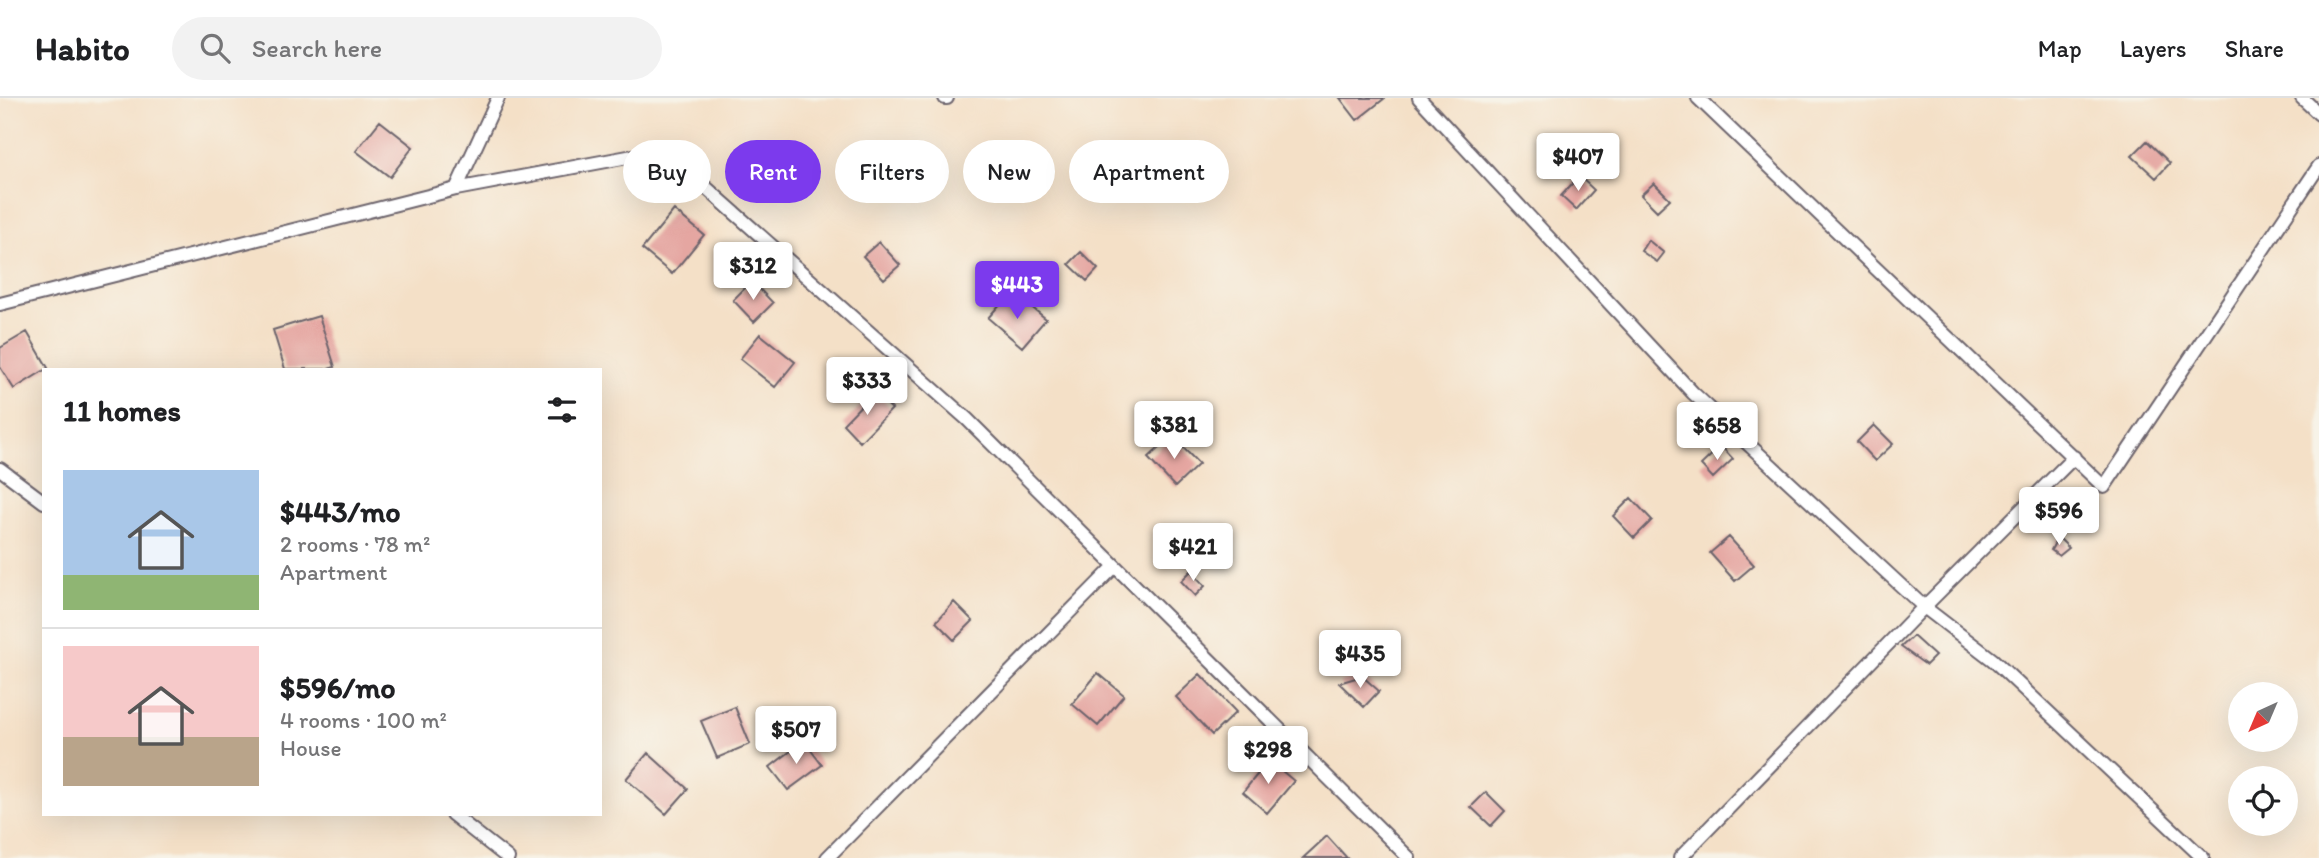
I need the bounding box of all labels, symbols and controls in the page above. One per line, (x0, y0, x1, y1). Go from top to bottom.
search box (172, 17, 662, 80)
text: Habito (35, 29, 130, 68)
icon: search (196, 29, 234, 67)
text: Search here (252, 32, 382, 64)
text: Map (2038, 34, 2082, 63)
text: Layers (2120, 34, 2187, 63)
text: Share (2225, 34, 2284, 63)
pin: $407 (1537, 134, 1619, 193)
chip: Buy (623, 140, 711, 203)
chip: Rent (725, 140, 821, 203)
chip: Filters (835, 140, 949, 203)
chip: New (963, 140, 1055, 203)
chip: Apartment (1069, 140, 1229, 203)
text: $407 (1552, 142, 1604, 170)
pin: $312 (712, 242, 794, 302)
text: $312 (730, 251, 776, 279)
pin: $443 (976, 262, 1058, 321)
text: $443 (991, 270, 1043, 298)
pin: $333 (826, 358, 908, 417)
text: $333 (842, 366, 892, 394)
icon: filters (543, 391, 581, 429)
text: 11 homes (63, 392, 181, 429)
pin: $381 (1133, 402, 1215, 461)
pin: $658 (1676, 402, 1758, 462)
text: $381 (1150, 410, 1198, 438)
text: $658 (1693, 411, 1741, 439)
pin: $596 (2018, 488, 2100, 547)
text: $443/mo (280, 493, 401, 530)
text: $596 (2035, 496, 2083, 524)
icon: home (119, 498, 203, 582)
pin: $421 (1152, 524, 1234, 583)
text: 2 rooms · 78 m² (280, 530, 430, 558)
text: $421 (1169, 532, 1217, 560)
text: Apartment (280, 558, 387, 586)
pin: $435 (1319, 630, 1401, 690)
text: $435 (1335, 639, 1385, 667)
text: $596/mo (280, 669, 396, 706)
icon: home (119, 674, 203, 758)
north arrow (2228, 682, 2298, 752)
map controls (2228, 682, 2298, 836)
text: 4 rooms · 100 m² (280, 706, 447, 734)
pin: $507 (755, 706, 837, 766)
text: $507 (771, 715, 821, 743)
pin: $298 (1227, 726, 1309, 786)
text: House (280, 734, 342, 762)
text: $298 (1244, 735, 1292, 763)
button: locate (2228, 766, 2298, 836)

